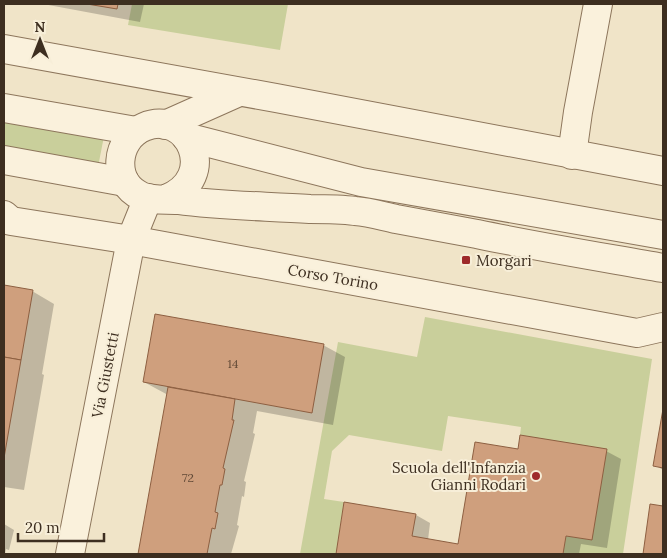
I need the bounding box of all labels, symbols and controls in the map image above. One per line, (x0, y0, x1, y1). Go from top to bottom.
north arrow (15, 15, 65, 65)
text: N (35, 18, 46, 36)
place label: Morgari (476, 251, 532, 270)
marker: Morgari (460, 254, 472, 266)
street label: Corso Torino (286, 260, 380, 294)
street label: Via Giustetti (87, 331, 123, 420)
house number: 14 (228, 356, 239, 371)
place label: Scuola dell'Infanzia Gianni Rodari (392, 458, 526, 494)
house number: 72 (182, 470, 194, 485)
marker: Scuola dell'Infanzia Gianni Rodari (530, 470, 542, 482)
scale bar (18, 510, 104, 542)
text: 20 m (25, 518, 60, 537)

